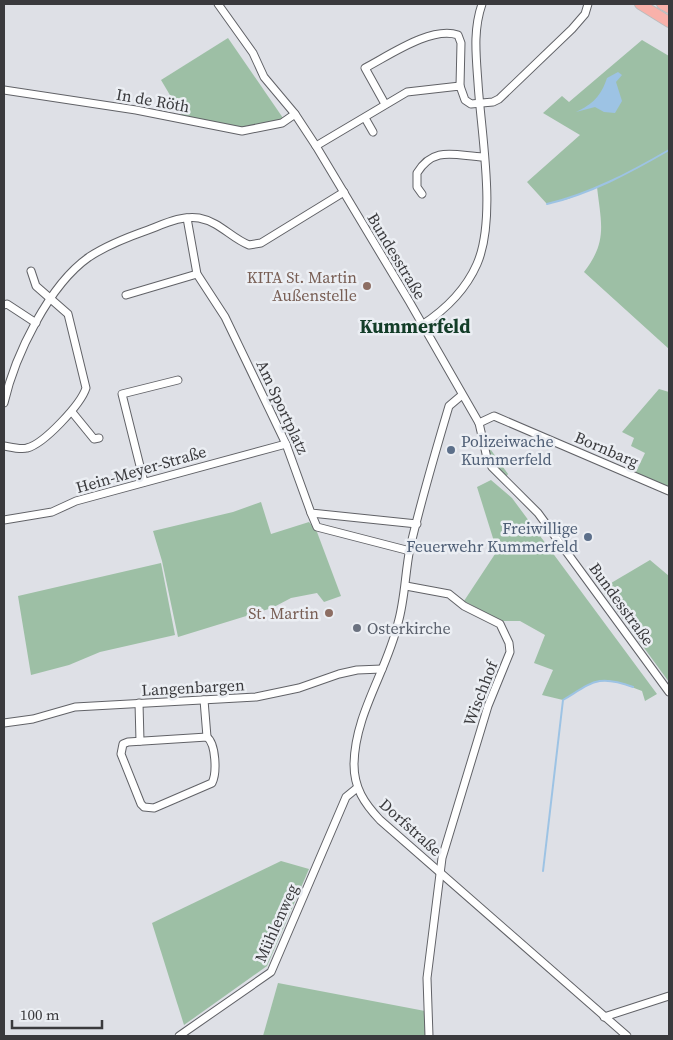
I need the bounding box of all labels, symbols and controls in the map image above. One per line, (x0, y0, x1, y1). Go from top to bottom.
street label: In de Röth (115, 83, 192, 117)
street label: Bundesstraße (362, 209, 432, 303)
place label: KITA St. Martin Außenstelle (247, 266, 357, 306)
marker: KITA St. Martin Außenstelle (361, 280, 373, 292)
district label: Kummerfeld (360, 313, 470, 339)
street label: Am Sportplatz (252, 356, 314, 458)
street label: Bornbarg (572, 426, 642, 472)
place label: Polizeiwache Kummerfeld (461, 430, 554, 470)
street label: Hein-Meyer-Straße (73, 440, 209, 498)
marker: Polizeiwache Kummerfeld (445, 444, 457, 456)
place label: Freiwillige Feuerwehr Kummerfeld (406, 517, 578, 557)
marker: Freiwillige Feuerwehr Kummerfeld (582, 531, 594, 543)
street label: Bundesstraße (584, 558, 660, 650)
place label: St. Martin (248, 602, 319, 624)
marker: St. Martin (323, 607, 335, 619)
place label: Osterkirche (367, 617, 451, 639)
marker: Osterkirche (351, 622, 363, 634)
street label: Wischhof (458, 656, 503, 729)
street label: Langenbargen (141, 673, 245, 701)
street label: Dorfstraße (375, 793, 447, 861)
street label: Mühlenweg (249, 880, 303, 966)
scale bar (12, 998, 102, 1030)
text: 100 m (20, 1004, 60, 1025)

